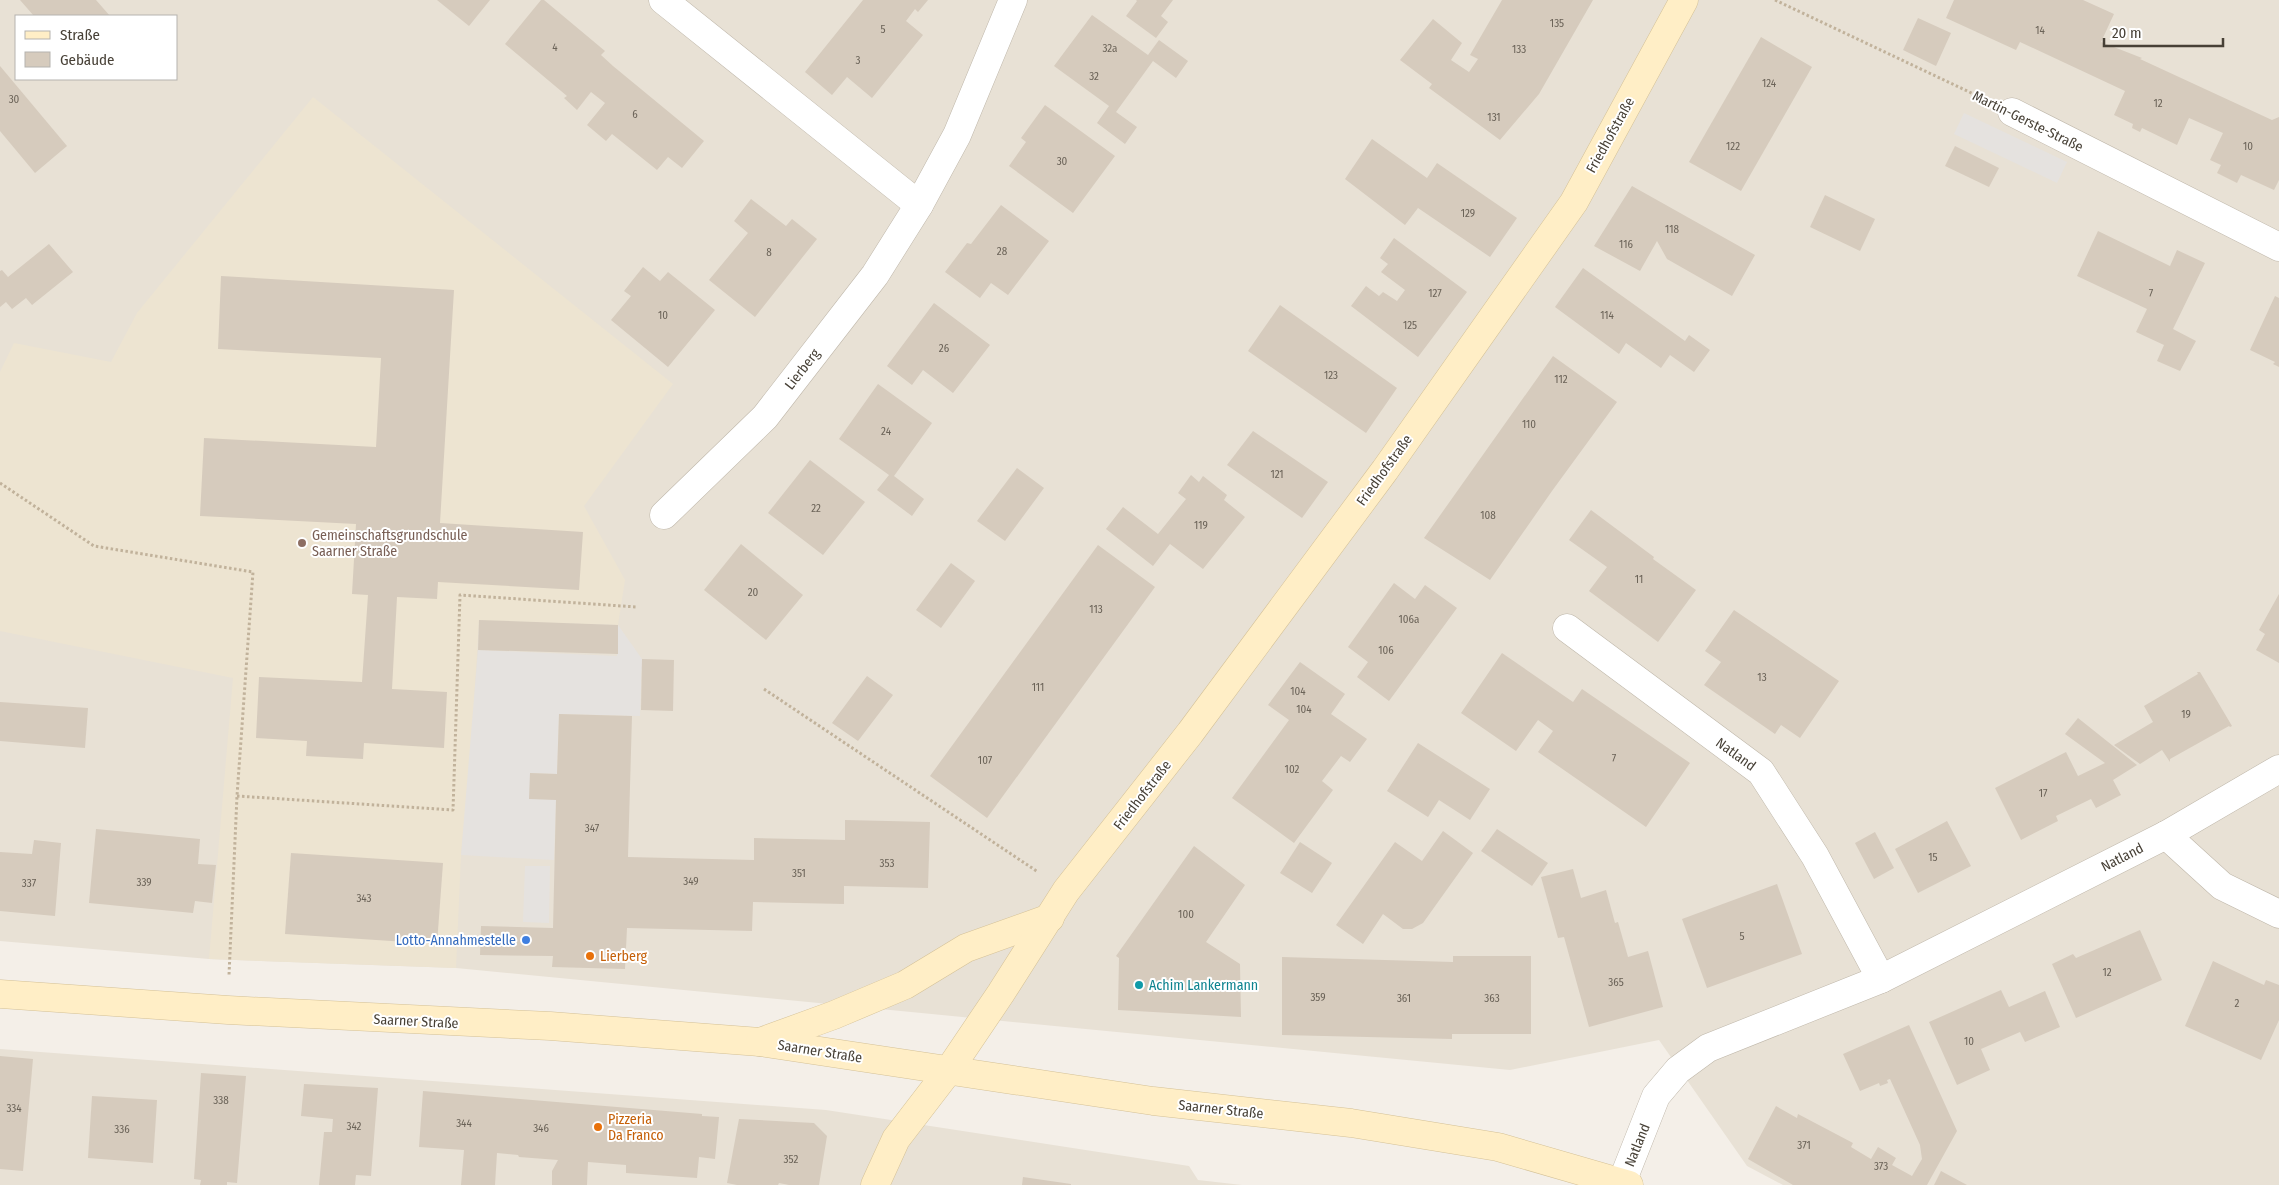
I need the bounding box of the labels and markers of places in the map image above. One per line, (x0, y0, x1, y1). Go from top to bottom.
place label: Gemeinschaftsgrundschule Saarner Straße (312, 527, 468, 560)
marker: Gemeinschaftsgrundschule Saarner Straße (296, 537, 308, 549)
place label: Lotto-Annahmestelle (396, 932, 516, 949)
marker: Lotto-Annahmestelle (520, 934, 532, 946)
place label: Lierberg (600, 948, 648, 965)
marker: Lierberg (584, 950, 596, 962)
place label: Achim Lankermann (1149, 977, 1258, 994)
marker: Achim Lankermann (1133, 979, 1145, 991)
place label: Pizzeria Da Franco (608, 1111, 664, 1144)
marker: Pizzeria Da Franco (592, 1121, 604, 1133)

